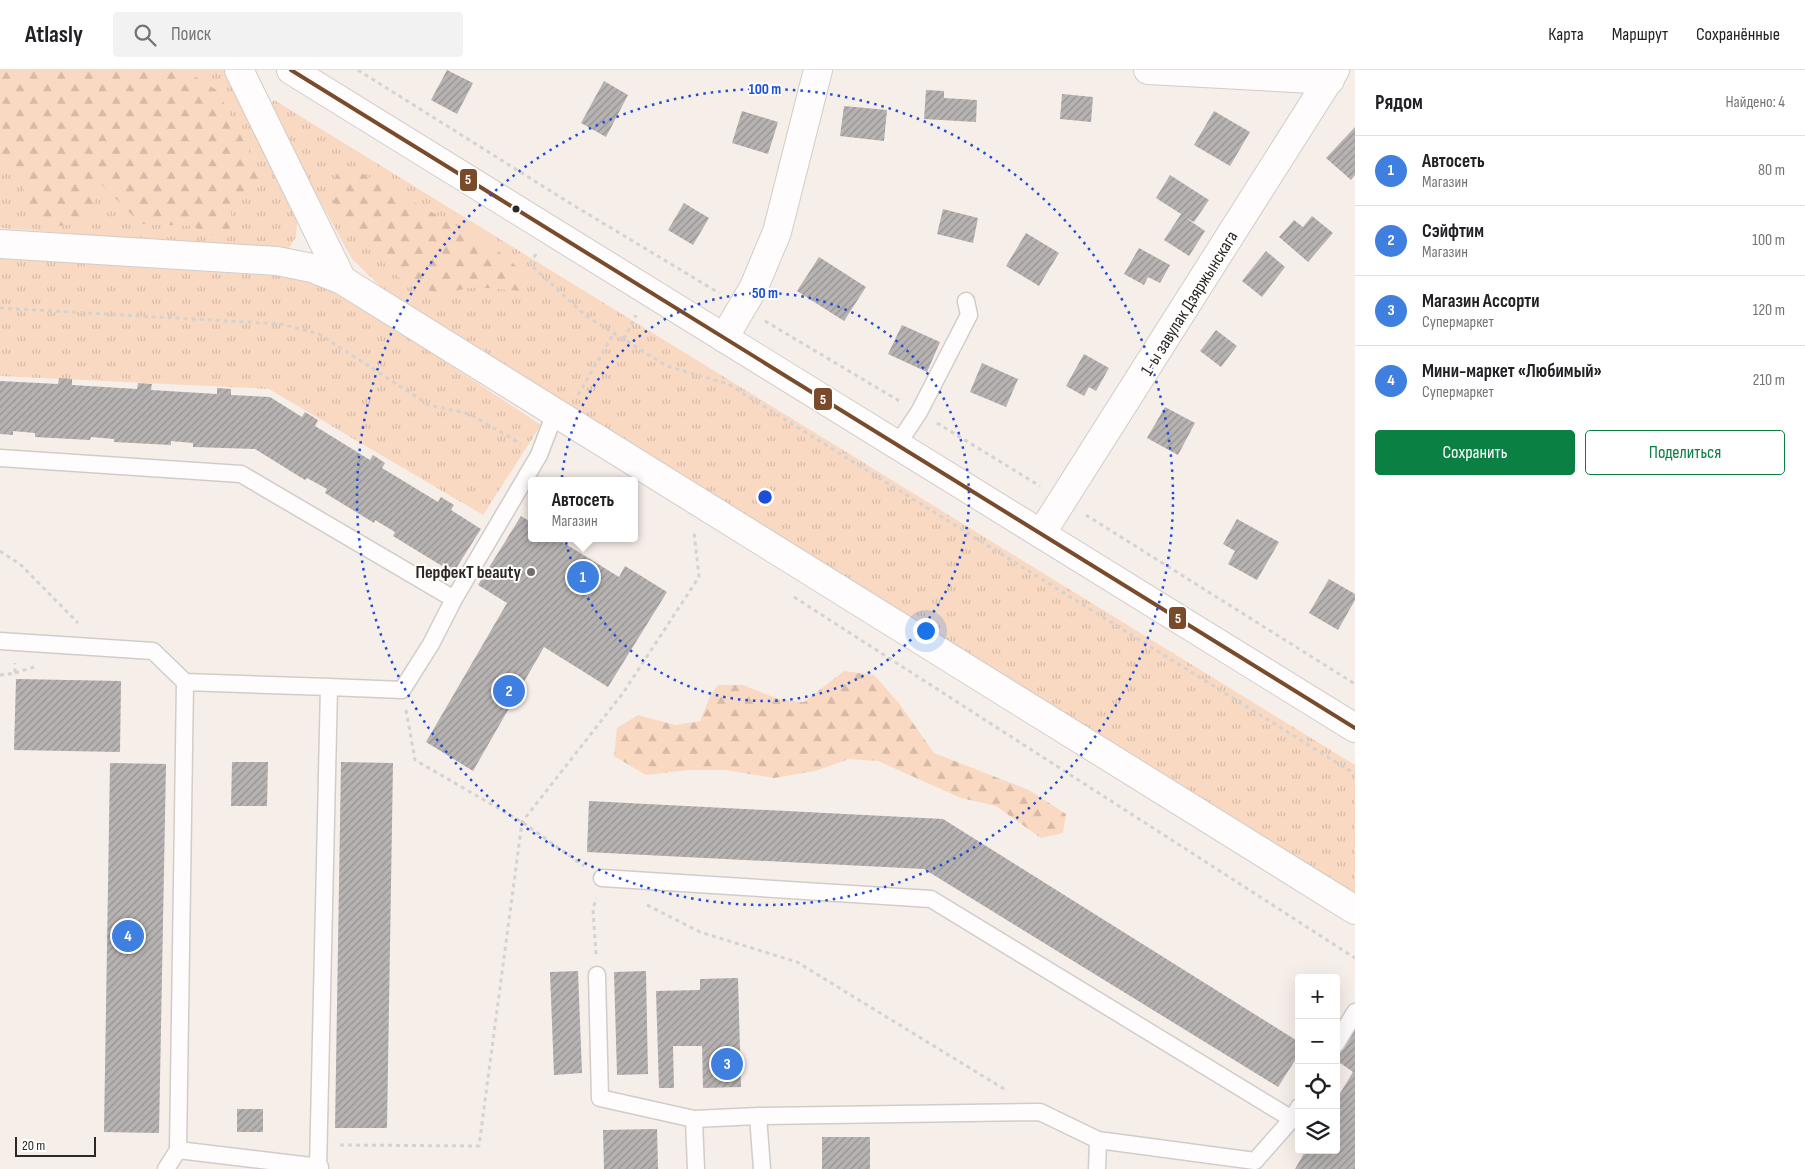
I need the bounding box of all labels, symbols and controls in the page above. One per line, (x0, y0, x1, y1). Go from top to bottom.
search box (113, 12, 463, 57)
text: Atlasly (25, 20, 83, 49)
icon: search (131, 21, 159, 49)
text: Поиск (171, 23, 211, 46)
text: Карта (1548, 24, 1584, 45)
text: Маршрут (1612, 24, 1668, 45)
text: Сохранённые (1696, 24, 1780, 45)
text: 100 m (749, 80, 781, 99)
text: Рядом (1375, 90, 1423, 115)
text: Найдено: 4 (1725, 93, 1785, 112)
text: Автосеть (1422, 150, 1485, 173)
text: 1 (1388, 161, 1394, 180)
text: 80 m (1758, 161, 1785, 180)
line badge: 5 (459, 168, 478, 192)
text: 5 (465, 171, 471, 188)
text: Магазин (1422, 173, 1468, 192)
unlabelled marker (511, 204, 521, 214)
text: Сэйфтим (1422, 220, 1484, 243)
street label: 1-ы завулак Дзяржынскага (1136, 227, 1242, 379)
text: 2 (1387, 231, 1395, 250)
text: 100 m (1752, 231, 1785, 250)
text: Магазин (1422, 243, 1468, 262)
text: 50 m (752, 284, 778, 303)
text: Магазин Ассорти (1422, 290, 1540, 313)
text: 3 (1387, 301, 1395, 320)
text: 120 m (1753, 301, 1785, 320)
text: Супермаркет (1422, 313, 1494, 332)
text: Мини-маркет «Любимый» (1422, 360, 1602, 383)
text: 4 (1387, 371, 1395, 390)
text: 210 m (1753, 371, 1785, 390)
text: Супермаркет (1422, 383, 1494, 402)
line badge: 5 (813, 387, 833, 411)
text: 5 (820, 391, 826, 408)
button: Сохранить (1375, 430, 1575, 475)
button: Поделиться (1585, 430, 1785, 475)
popup (528, 477, 638, 542)
centre of rings (756, 488, 774, 506)
text: Автосеть (552, 489, 614, 512)
text: Магазин (552, 512, 598, 531)
pin: 1 (567, 558, 599, 596)
place label: ПерфекТ beauty (415, 562, 521, 583)
marker: ПерфекТ beauty (525, 566, 537, 578)
line badge: 5 (1168, 606, 1187, 630)
text: 5 (1175, 610, 1181, 627)
your location (913, 618, 939, 644)
pin: 2 (493, 672, 525, 710)
pin: 4 (112, 917, 144, 955)
map controls (1295, 974, 1340, 1154)
button: + (1295, 974, 1340, 1019)
button: − (1295, 1019, 1340, 1064)
pin: 3 (711, 1045, 743, 1083)
button: locate (1295, 1064, 1340, 1109)
button: layers (1295, 1109, 1340, 1154)
scale bar (15, 1134, 96, 1157)
text: 20 m (22, 1137, 45, 1154)

